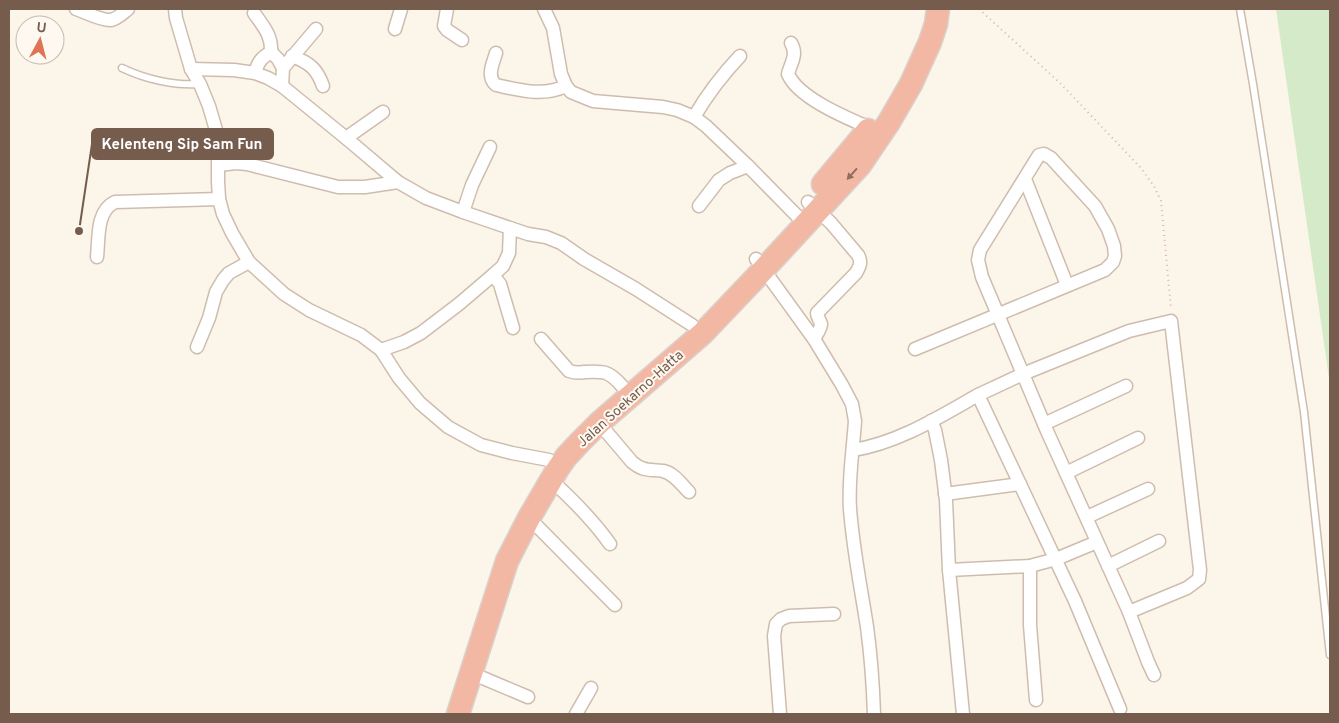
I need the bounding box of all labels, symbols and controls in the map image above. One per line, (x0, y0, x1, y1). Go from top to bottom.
north arrow (15, 15, 65, 65)
text: U (35, 20, 47, 38)
callout: Kelenteng Sip Sam Fun (92, 129, 273, 159)
text: Kelenteng Sip Sam Fun (102, 136, 262, 155)
one-way arrow (846, 168, 857, 181)
street label: Jalan Soekarno-Hatta (575, 347, 687, 451)

